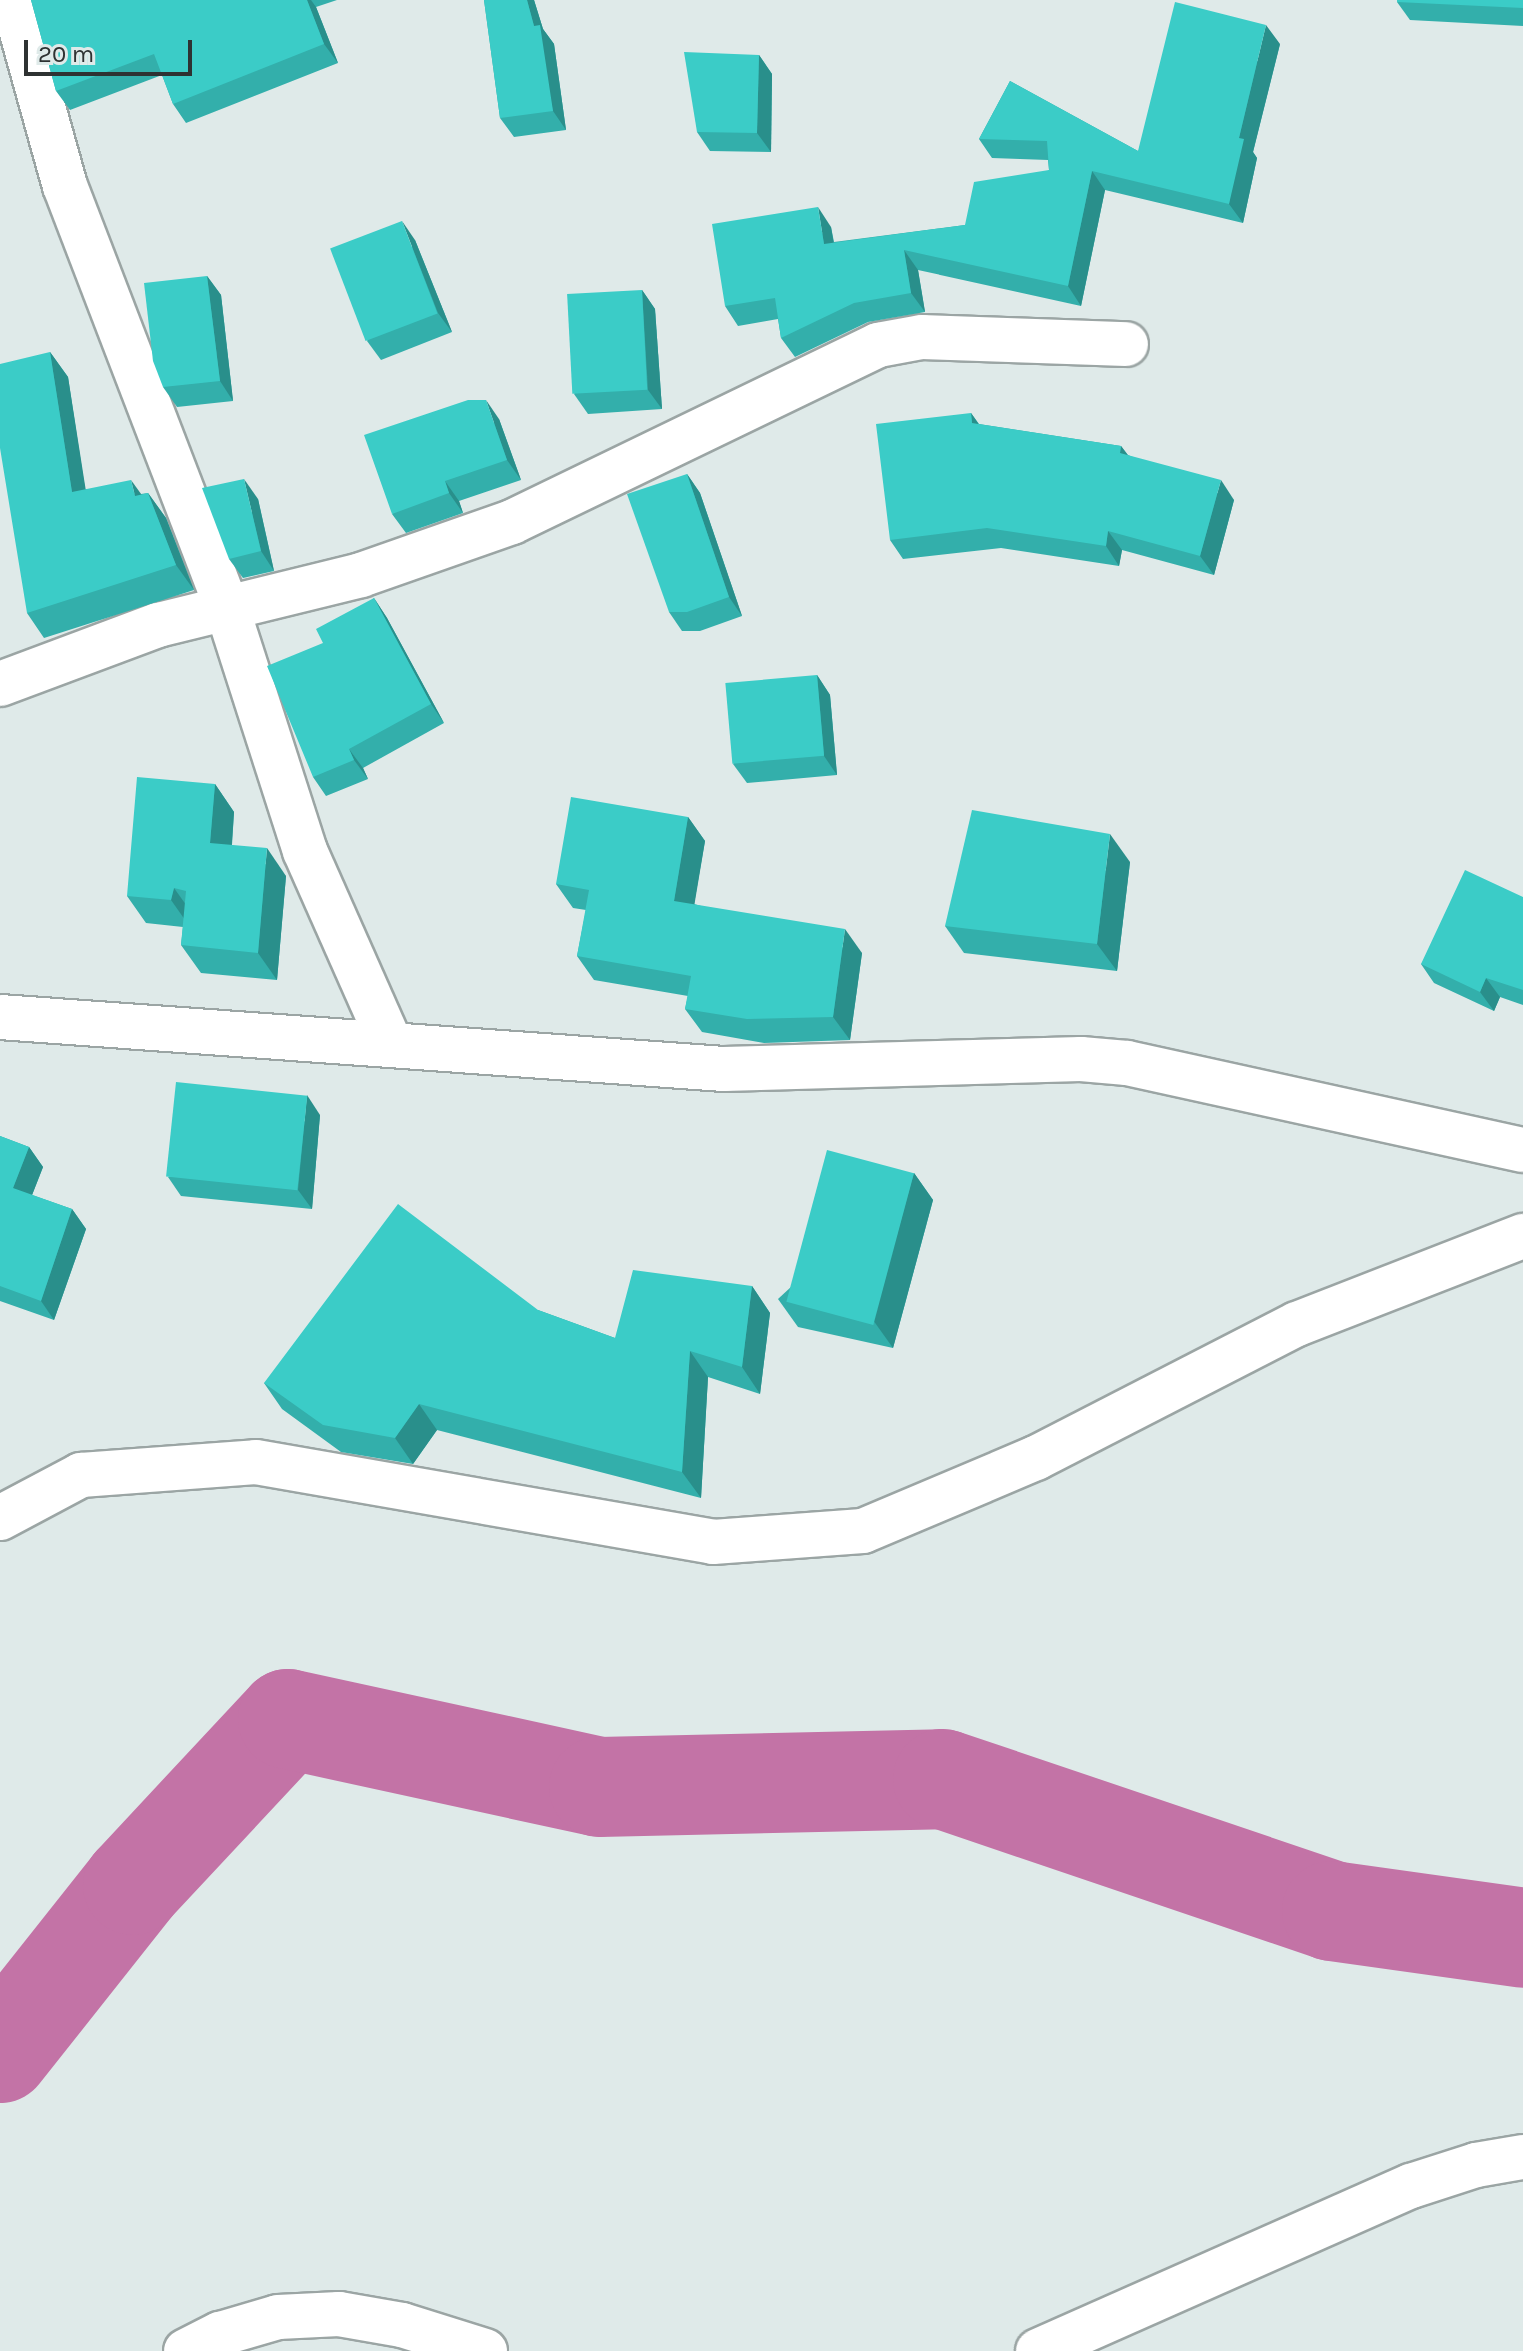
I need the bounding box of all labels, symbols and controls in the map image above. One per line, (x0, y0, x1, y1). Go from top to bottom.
scale bar (28, 24, 196, 74)
text: 20 m (38, 40, 94, 68)

